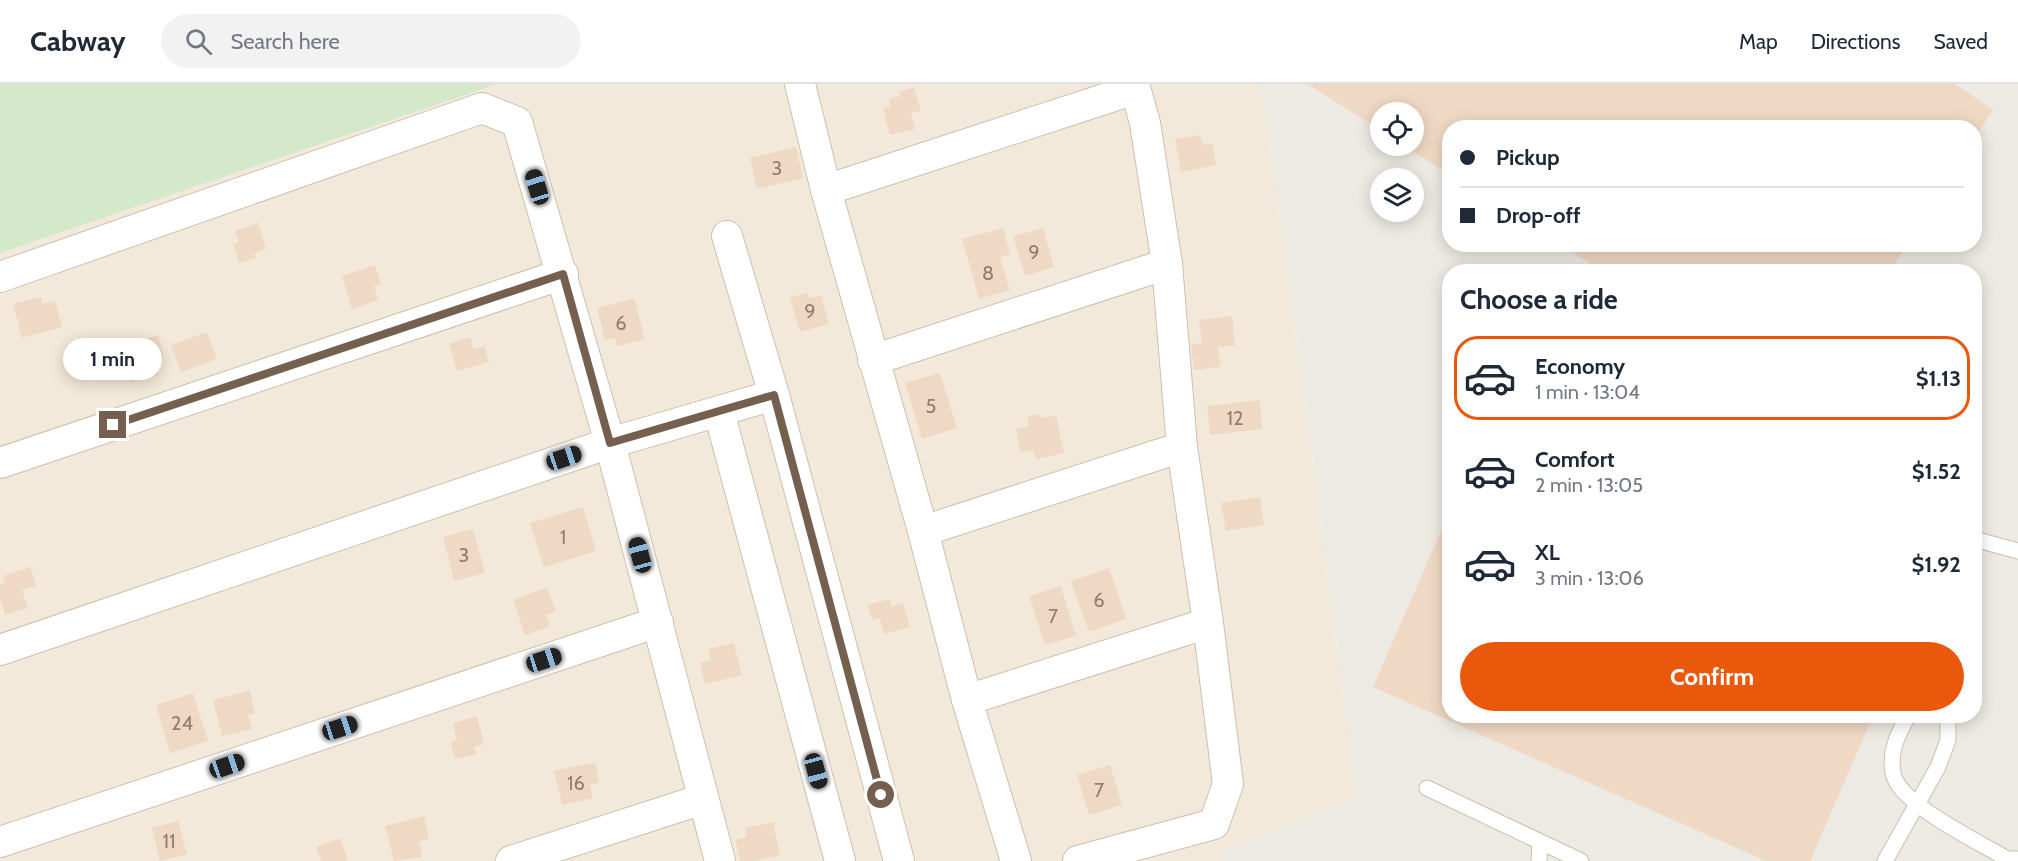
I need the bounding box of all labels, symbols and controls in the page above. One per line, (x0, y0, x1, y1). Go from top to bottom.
search box (161, 14, 581, 68)
text: Cabway (30, 24, 125, 58)
icon: search (182, 25, 215, 58)
text: Search here (230, 28, 340, 55)
text: Map (1739, 29, 1778, 54)
text: Directions (1811, 29, 1900, 54)
text: Saved (1933, 29, 1988, 54)
map controls (1370, 102, 1424, 222)
button: locate (1370, 102, 1424, 156)
text: Pickup (1496, 144, 1560, 171)
house number: 3 (772, 156, 782, 180)
car (523, 167, 551, 207)
button: layers (1370, 168, 1424, 222)
text: Drop-off (1496, 202, 1580, 229)
house number: 9 (1028, 240, 1040, 264)
house number: 8 (982, 261, 994, 285)
text: Choose a ride (1460, 283, 1618, 316)
house number: 9 (804, 299, 816, 323)
house number: 6 (615, 311, 627, 335)
callout: 1 min (63, 338, 162, 380)
text: 1 min (90, 347, 135, 371)
icon: car (1463, 351, 1517, 405)
text: Economy (1535, 353, 1625, 380)
text: $1.13 (1916, 365, 1961, 392)
text: 1 min · 13:04 (1535, 380, 1640, 404)
house number: 5 (926, 394, 936, 418)
house number: 12 (1227, 406, 1244, 430)
route end (99, 411, 126, 438)
car (544, 444, 584, 472)
icon: car (1463, 444, 1517, 498)
text: Comfort (1535, 446, 1614, 473)
text: $1.52 (1912, 458, 1961, 485)
text: 2 min · 13:05 (1535, 473, 1643, 497)
house number: 1 (560, 525, 566, 549)
car (627, 535, 653, 575)
icon: car (1463, 537, 1517, 591)
text: XL (1535, 539, 1560, 566)
house number: 3 (459, 543, 469, 567)
text: $1.92 (1912, 551, 1961, 578)
text: 3 min · 13:06 (1535, 566, 1644, 590)
house number: 6 (1093, 588, 1105, 612)
house number: 7 (1048, 604, 1058, 628)
button: Confirm (1460, 642, 1964, 711)
car (524, 646, 564, 674)
house number: 24 (171, 711, 193, 735)
car (320, 714, 360, 742)
car (803, 751, 829, 791)
car (207, 752, 247, 780)
house number: 16 (567, 771, 585, 795)
house number: 7 (1094, 778, 1104, 802)
route start (867, 781, 894, 808)
house number: 11 (162, 829, 176, 853)

